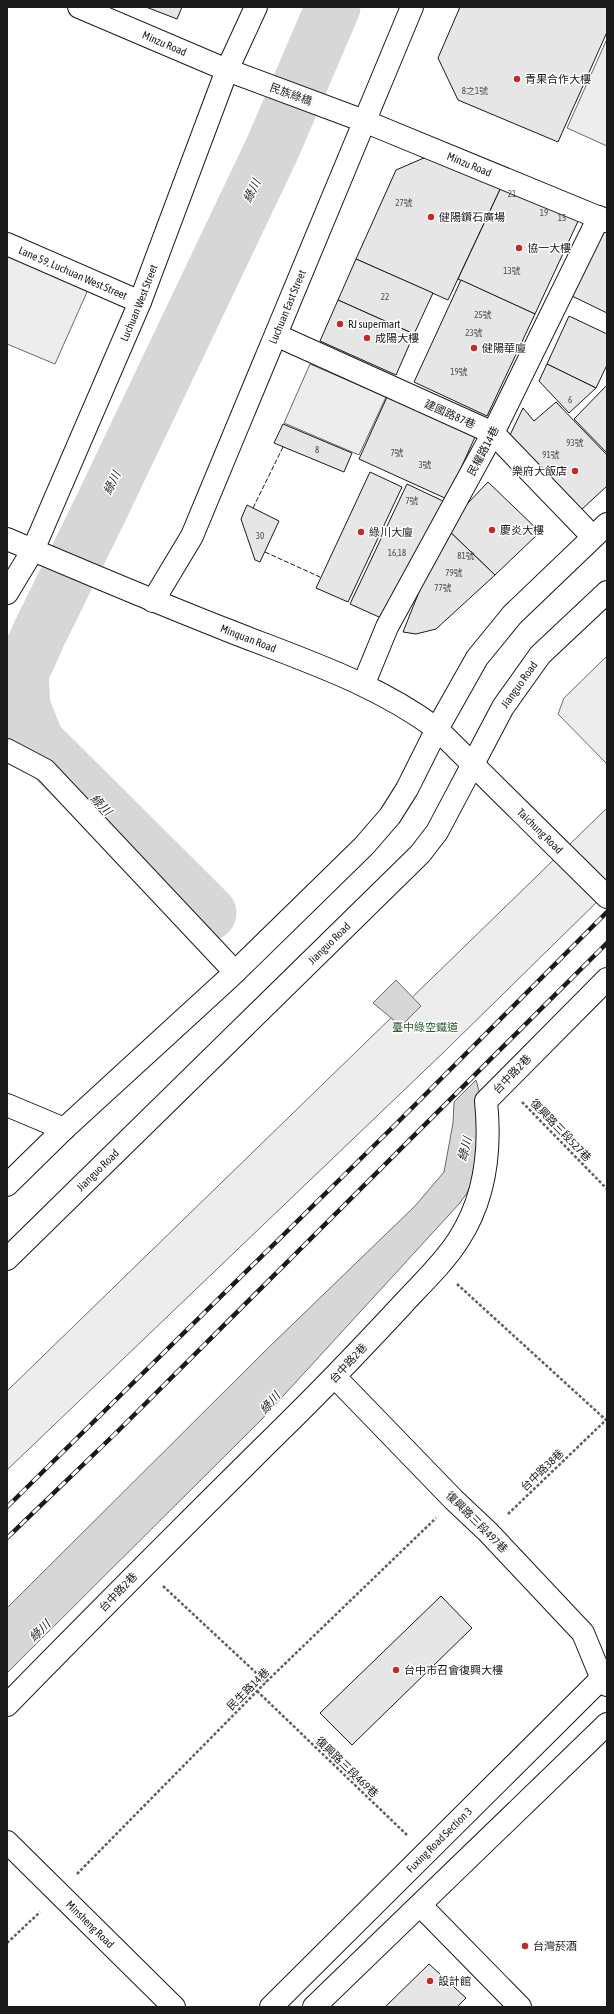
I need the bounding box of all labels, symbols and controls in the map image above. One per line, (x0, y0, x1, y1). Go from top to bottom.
street label: Minzu Road (141, 29, 189, 58)
place label: 青果合作大樓 (525, 73, 591, 85)
marker: 青果合作大樓 (512, 74, 522, 84)
street label: 民族綠橋 (268, 81, 314, 107)
house number: 8之1號 (462, 86, 488, 96)
street label: Minzu Road (445, 150, 493, 179)
water label: 綠川 (240, 175, 264, 205)
house number: 21 (508, 189, 516, 199)
house number: 27號 (395, 198, 413, 208)
house number: 19 (540, 208, 548, 218)
place label: 健陽鑽石廣場 (439, 211, 505, 223)
marker: 健陽鑽石廣場 (426, 212, 436, 222)
house number: 15 (558, 213, 566, 223)
place label: 協一大樓 (527, 242, 571, 254)
marker: 協一大樓 (514, 243, 524, 253)
street label: Lane 59, Luchuan West Street (17, 244, 129, 302)
street label: Luchuan West Street (118, 263, 159, 343)
house number: 13號 (503, 266, 521, 276)
street label: Luchuan East Street (267, 268, 308, 346)
house number: 22 (381, 292, 389, 302)
house number: 25號 (474, 310, 492, 320)
place label: RJ supermart (348, 318, 401, 330)
marker: RJ supermart (335, 319, 345, 329)
house number: 23號 (465, 328, 483, 338)
place label: 成陽大樓 (375, 332, 419, 344)
marker: 成陽大樓 (362, 333, 372, 343)
place label: 健陽華廈 (482, 342, 526, 354)
marker: 健陽華廈 (469, 343, 479, 353)
house number: 19號 (450, 367, 468, 377)
house number: 6 (568, 395, 572, 405)
street label: 建國路87巷 (423, 397, 477, 431)
street label: 民權路14巷 (465, 424, 501, 478)
house number: 93號 (566, 438, 584, 448)
house number: 8 (315, 445, 319, 455)
house number: 7號 (390, 448, 404, 458)
house number: 91號 (542, 450, 560, 460)
house number: 3號 (418, 460, 432, 470)
place label: 樂府大飯店 (512, 465, 567, 477)
marker: 樂府大飯店 (570, 466, 580, 476)
water label: 綠川 (100, 467, 124, 497)
house number: 7號 (405, 496, 419, 506)
place label: 慶炎大樓 (500, 524, 544, 536)
marker: 慶炎大樓 (487, 525, 497, 535)
place label: 綠川大廈 (369, 526, 413, 538)
marker: 綠川大廈 (356, 527, 366, 537)
house number: 30 (256, 531, 264, 541)
house number: 16,18 (388, 548, 406, 558)
house number: 81號 (457, 551, 475, 561)
house number: 79號 (445, 568, 463, 578)
house number: 77號 (434, 583, 452, 593)
street label: Minquan Road (219, 622, 278, 654)
street label: Jianguo Road (498, 659, 540, 710)
water label: 綠川 (88, 792, 116, 820)
street label: Taichung Road (515, 806, 565, 856)
street label: Jianguo Road (305, 920, 353, 967)
park label: 臺中綠空鐵道 (392, 1021, 458, 1033)
street label: 台中路2巷 (491, 1052, 533, 1096)
street label: 復興路三段527巷 (528, 1097, 594, 1163)
water label: 綠川 (455, 1134, 475, 1162)
street label: Jianguo Road (74, 1147, 121, 1193)
street label: 台中路2巷 (327, 1341, 369, 1385)
water label: 綠川 (257, 1388, 284, 1417)
street label: 台中路38巷 (518, 1447, 566, 1493)
street label: 復興路三段497巷 (444, 1489, 510, 1555)
street label: 台中路2巷 (97, 1570, 139, 1614)
water label: 綠川 (27, 1616, 55, 1644)
place label: 台中市召會復興大樓 (404, 1664, 503, 1676)
marker: 台中市召會復興大樓 (391, 1665, 401, 1675)
street label: 民生路14巷 (225, 1666, 271, 1712)
street label: 復興路三段469巷 (314, 1734, 380, 1800)
street label: Fuxing Road Section 3 (404, 1805, 474, 1875)
street label: Minsheng Road (64, 1898, 117, 1950)
place label: 台灣菸酒 (533, 1940, 577, 1952)
marker: 台灣菸酒 (520, 1941, 530, 1951)
place label: 設計館 (438, 1975, 471, 1987)
marker: 設計館 (425, 1976, 435, 1986)

